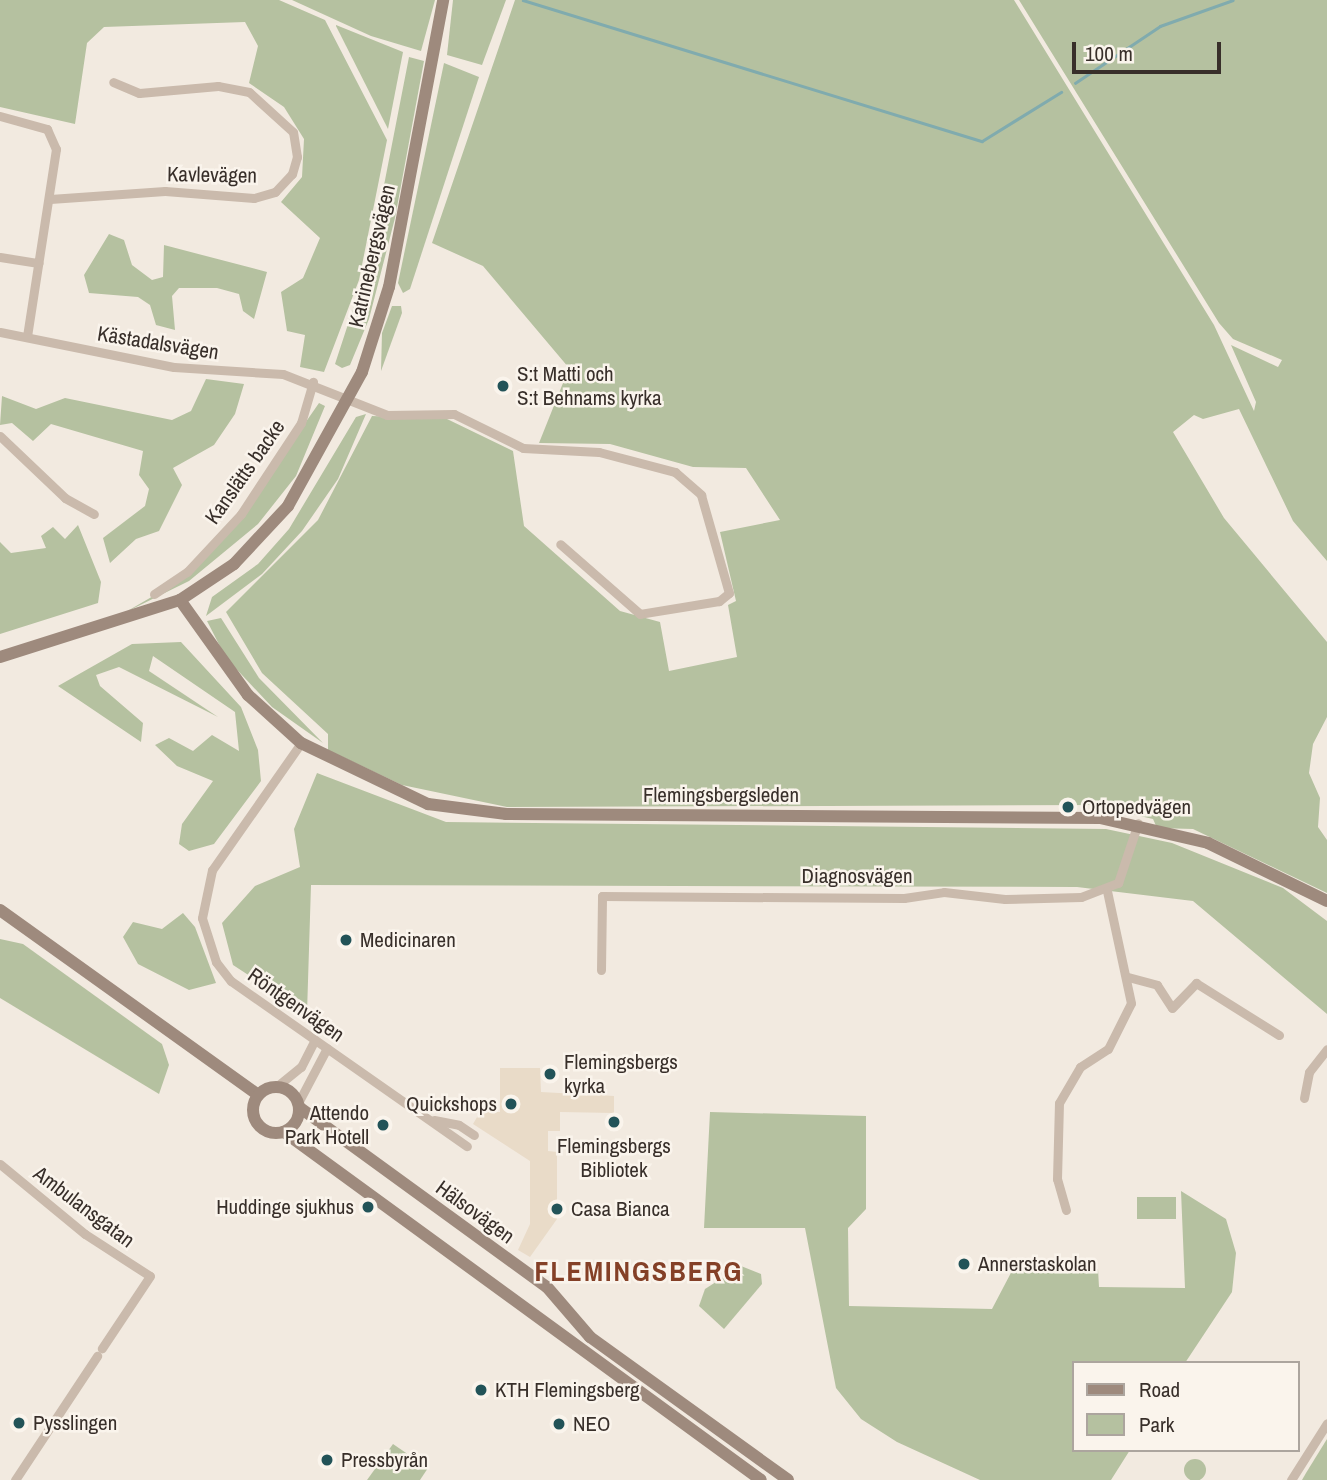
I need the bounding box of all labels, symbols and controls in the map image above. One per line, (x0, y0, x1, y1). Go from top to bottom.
scale bar (1075, 28, 1224, 72)
text: 100 m (1085, 39, 1133, 68)
street label: Kavlevägen (167, 162, 257, 188)
street label: Katrinebergsvägen (343, 182, 401, 330)
street label: Kästadalsvägen (96, 321, 220, 365)
place label: S:t Matti och S:t Behnams kyrka (517, 361, 662, 411)
marker: S:t Matti och S:t Behnams kyrka (495, 378, 511, 394)
street label: Kanslätts backe (200, 415, 290, 529)
street label: Flemingsbergsleden (643, 782, 799, 808)
place label: Ortopedvägen (1082, 794, 1191, 820)
marker: Ortopedvägen (1060, 799, 1076, 815)
street label: Diagnosvägen (801, 863, 913, 889)
place label: Medicinaren (360, 927, 456, 953)
marker: Medicinaren (338, 932, 354, 948)
street label: Röntgenvägen (243, 963, 349, 1047)
place label: Flemingsbergs kyrka (564, 1049, 678, 1099)
marker: Flemingsbergs kyrka (542, 1066, 558, 1082)
place label: Quickshops (406, 1091, 497, 1117)
marker: Quickshops (503, 1096, 519, 1112)
place label: Attendo Park Hotell (285, 1100, 369, 1150)
marker: Flemingsbergs Bibliotek (606, 1114, 622, 1130)
marker: Attendo Park Hotell (375, 1117, 391, 1133)
place label: Flemingsbergs Bibliotek (557, 1133, 671, 1183)
street label: Ambulansgatan (29, 1161, 139, 1253)
street label: Hälsovägen (431, 1175, 519, 1249)
place label: Huddinge sjukhus (216, 1194, 354, 1220)
place label: Casa Bianca (571, 1196, 670, 1222)
marker: Huddinge sjukhus (360, 1199, 376, 1215)
marker: Casa Bianca (549, 1201, 565, 1217)
place label: Annerstaskolan (978, 1251, 1097, 1277)
district label: FLEMINGSBERG (536, 1254, 742, 1288)
marker: Annerstaskolan (956, 1256, 972, 1272)
legend (1072, 1361, 1299, 1452)
text: Road (1139, 1375, 1180, 1404)
place label: KTH Flemingsberg (495, 1377, 640, 1403)
marker: KTH Flemingsberg (473, 1382, 489, 1398)
place label: Pysslingen (33, 1410, 117, 1436)
text: Park (1139, 1410, 1174, 1439)
place label: NEO (573, 1411, 610, 1437)
marker: Pysslingen (11, 1415, 27, 1431)
marker: NEO (551, 1416, 567, 1432)
place label: Pressbyrån (341, 1447, 428, 1473)
marker: Pressbyrån (319, 1452, 335, 1468)

